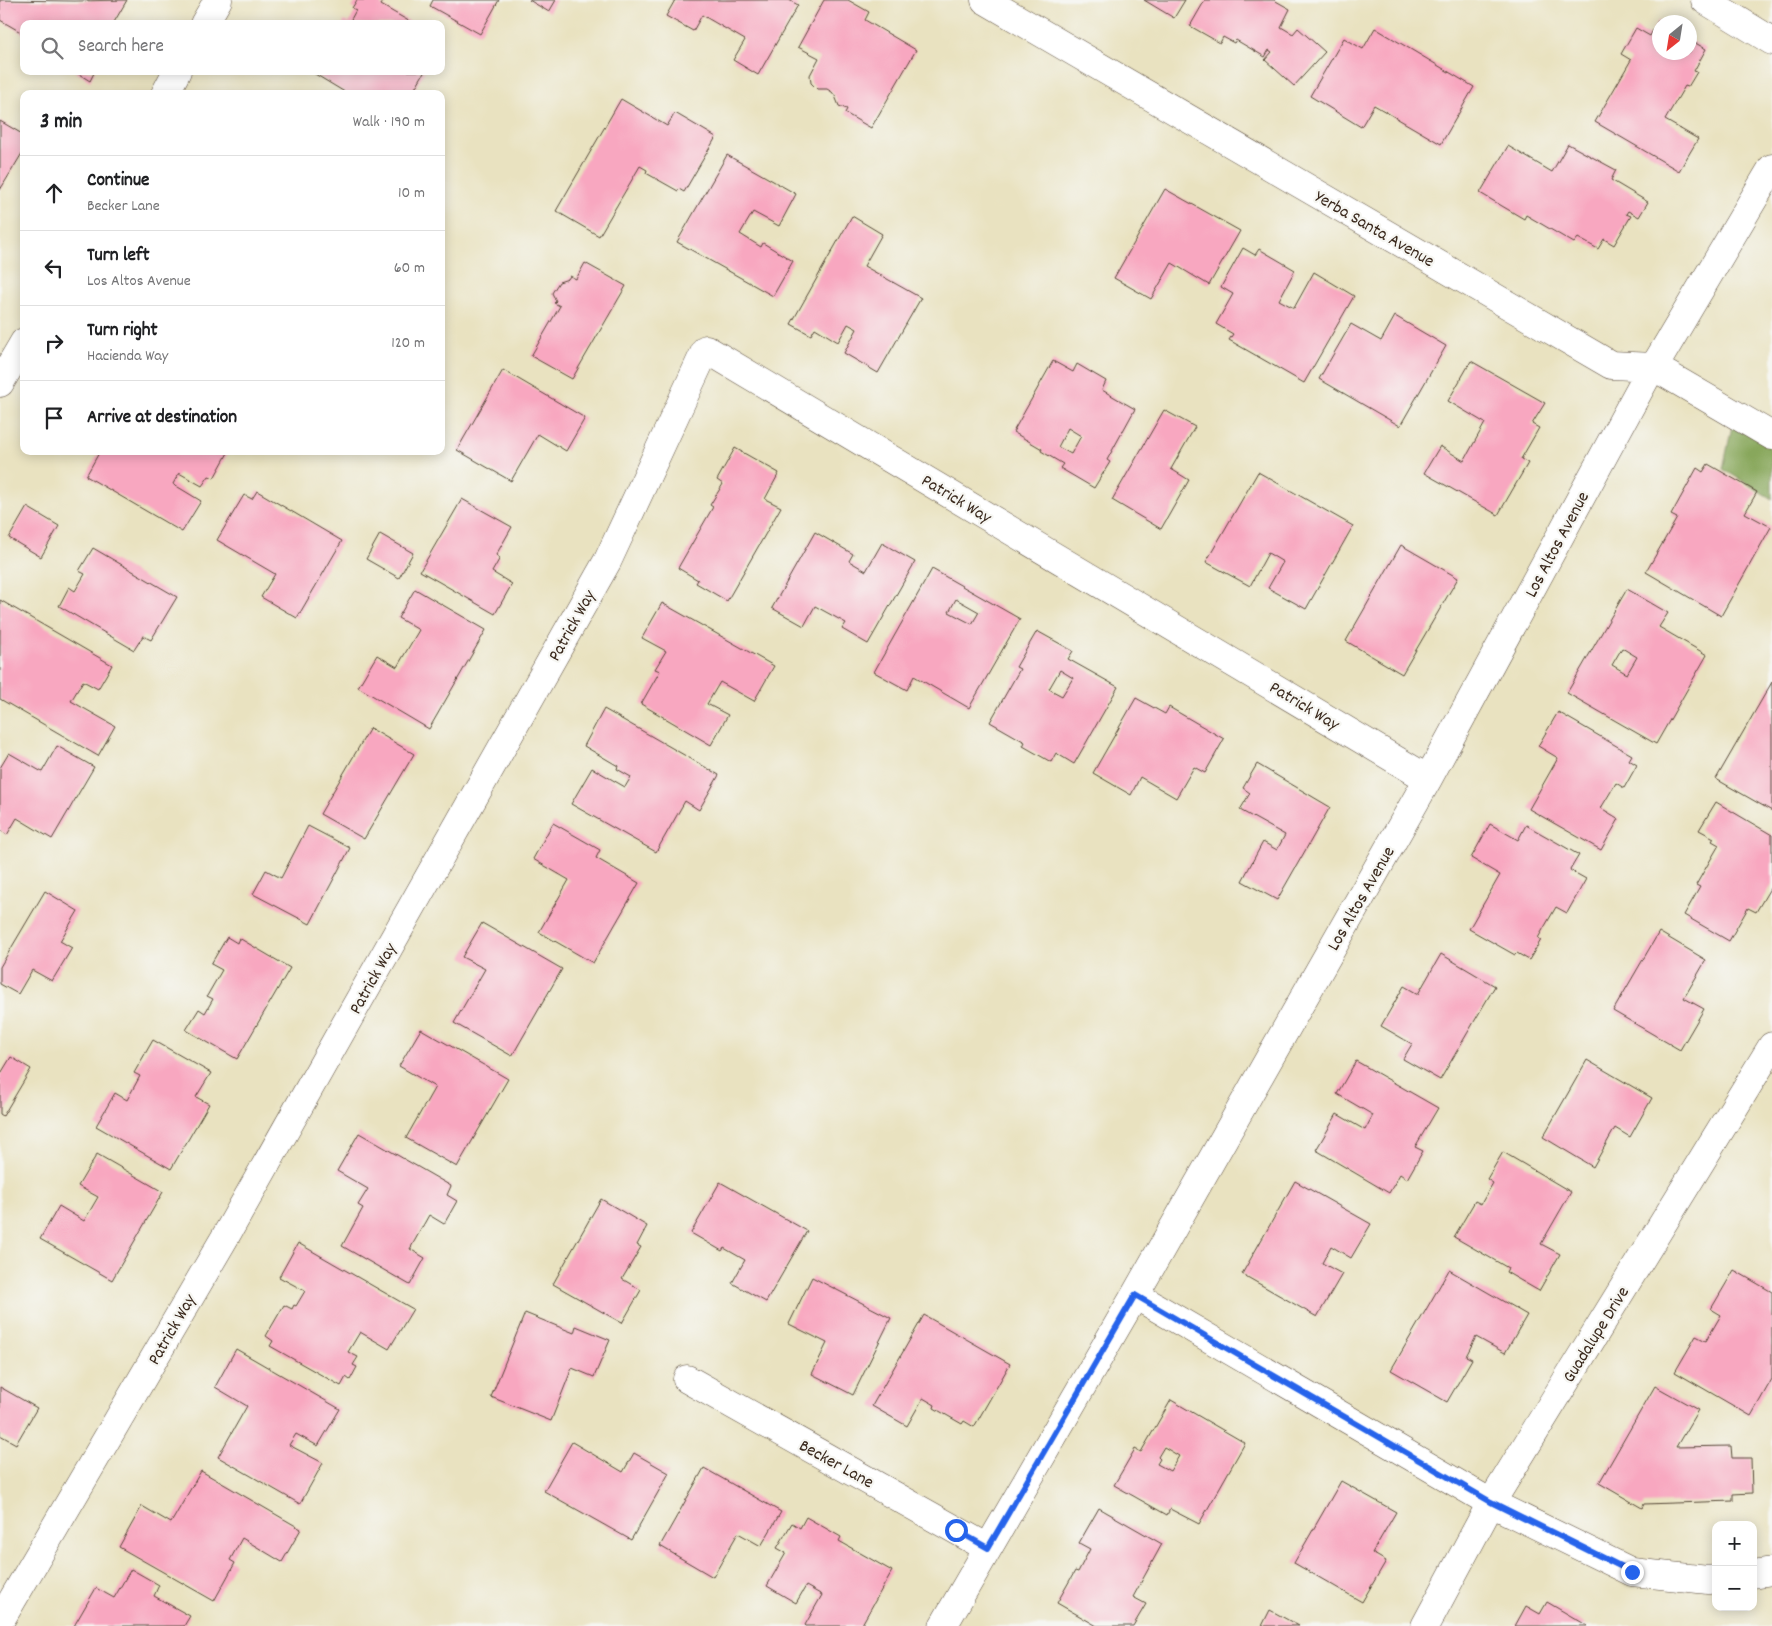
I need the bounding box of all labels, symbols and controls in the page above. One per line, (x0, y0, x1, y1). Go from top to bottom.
north arrow (1652, 15, 1697, 60)
search box (20, 20, 445, 75)
icon: search (38, 34, 66, 62)
text: Search here (78, 34, 164, 61)
text: 3 min (40, 108, 82, 138)
text: Walk · 190 m (353, 111, 425, 134)
text: Continue (87, 168, 149, 195)
icon: ahead (40, 179, 68, 207)
text: 10 m (398, 182, 425, 205)
street label: Yerba Santa Avenue (1309, 186, 1438, 275)
text: Becker Lane (87, 195, 160, 218)
text: Turn left (87, 243, 150, 270)
icon: left (40, 254, 68, 282)
text: 60 m (394, 257, 425, 280)
text: Los Altos Avenue (87, 270, 191, 293)
text: Turn right (87, 318, 158, 345)
icon: right (40, 329, 68, 357)
text: 120 m (391, 332, 425, 355)
text: Hacienda Way (87, 345, 168, 368)
icon: arrive (40, 404, 68, 432)
text: Arrive at destination (87, 405, 237, 432)
street label: Patrick Way (916, 469, 996, 531)
street label: Los Altos Avenue (1520, 488, 1597, 603)
street label: Patrick Way (543, 585, 603, 666)
street label: Patrick Way (1264, 676, 1344, 738)
street label: Los Altos Avenue (1322, 842, 1402, 956)
street label: Patrick Way (344, 938, 404, 1019)
street label: Guadalupe Drive (1558, 1282, 1637, 1388)
street label: Patrick Way (143, 1290, 204, 1370)
street label: Becker Lane (794, 1434, 878, 1496)
route start (945, 1519, 968, 1542)
map controls (1712, 1521, 1757, 1611)
button: + (1712, 1521, 1757, 1566)
route end (1621, 1561, 1644, 1584)
button: − (1712, 1566, 1757, 1611)

